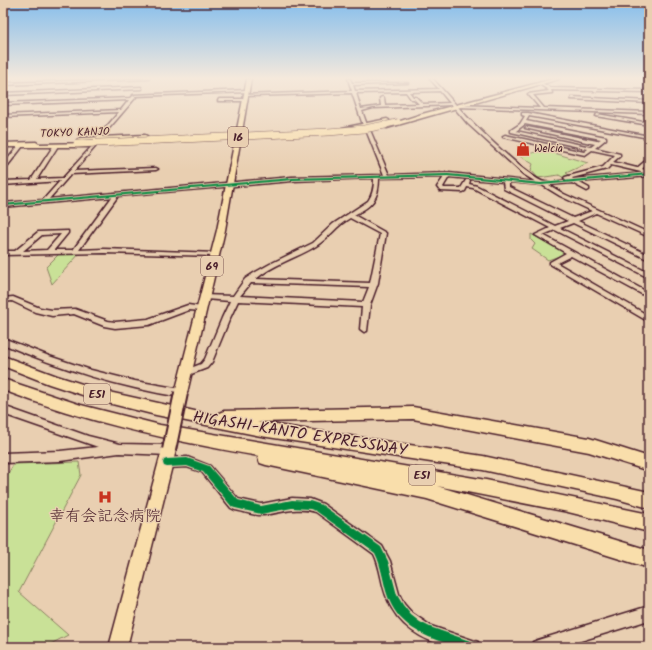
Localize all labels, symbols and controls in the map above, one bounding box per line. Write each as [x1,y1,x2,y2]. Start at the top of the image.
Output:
street label: TOKYO KANJO [40,123,110,143]
road number: 16 [228,127,248,147]
place label: Welcia [534,140,563,158]
shop icon: Welcia [515,141,531,157]
road number: 69 [201,256,223,276]
road number: E51 [84,384,110,404]
street label: HIGASHI-KANTO EXPRESSWAY [191,405,410,463]
road number: E51 [409,465,435,485]
hospital icon: 幸有会記念病院 [97,489,113,505]
place label: 幸有会記念病院 [49,504,161,529]

